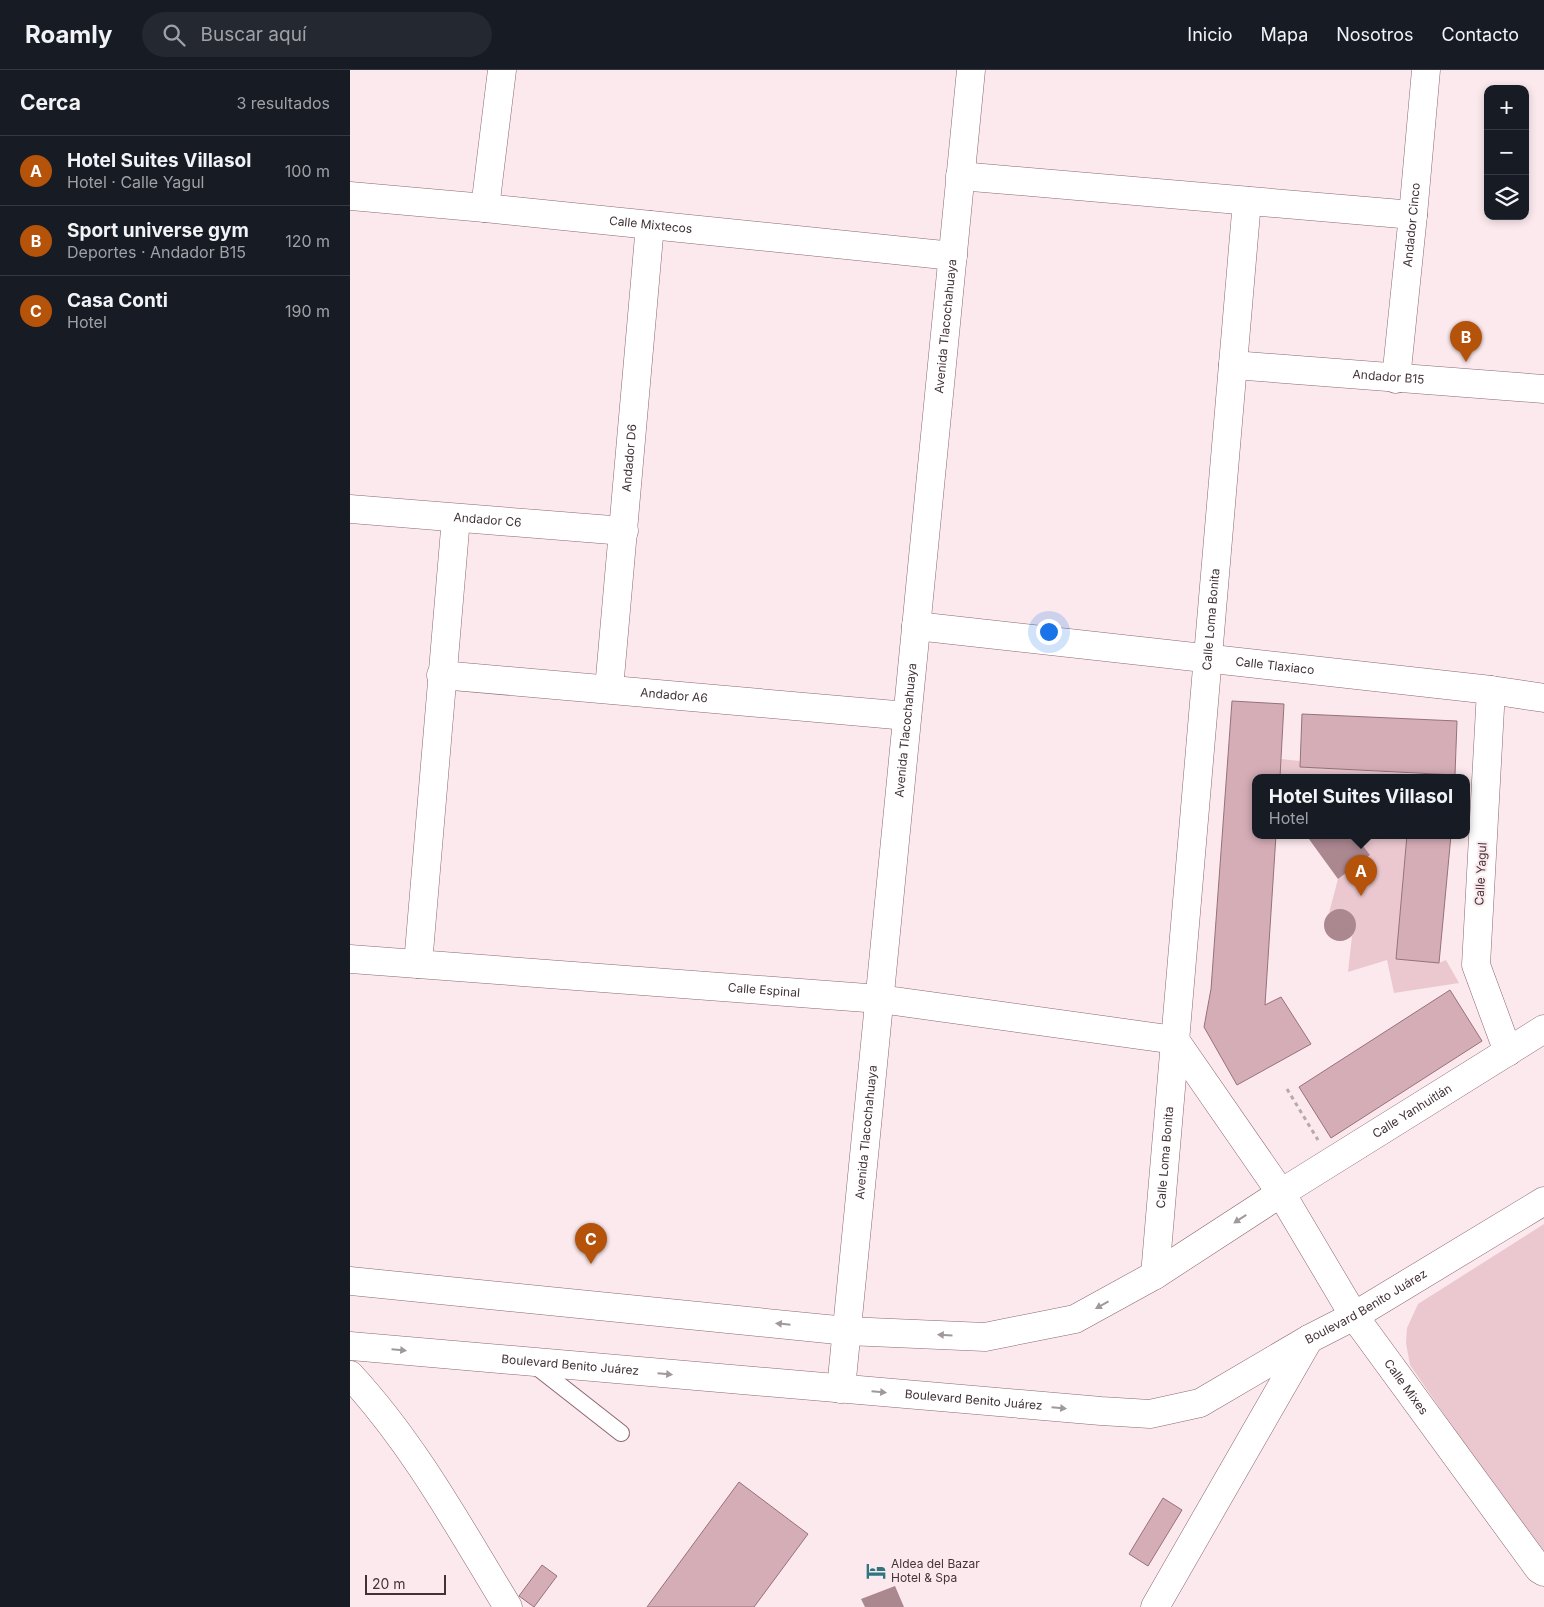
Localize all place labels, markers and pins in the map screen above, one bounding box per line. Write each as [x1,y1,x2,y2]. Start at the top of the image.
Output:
pin: B [1450,321,1482,362]
pin: A [1345,855,1377,896]
pin: C [575,1223,607,1264]
place label: Aldea del Bazar Hotel & Spa [891,1556,980,1585]
hotel icon: Aldea del Bazar Hotel & Spa [865,1560,887,1582]

